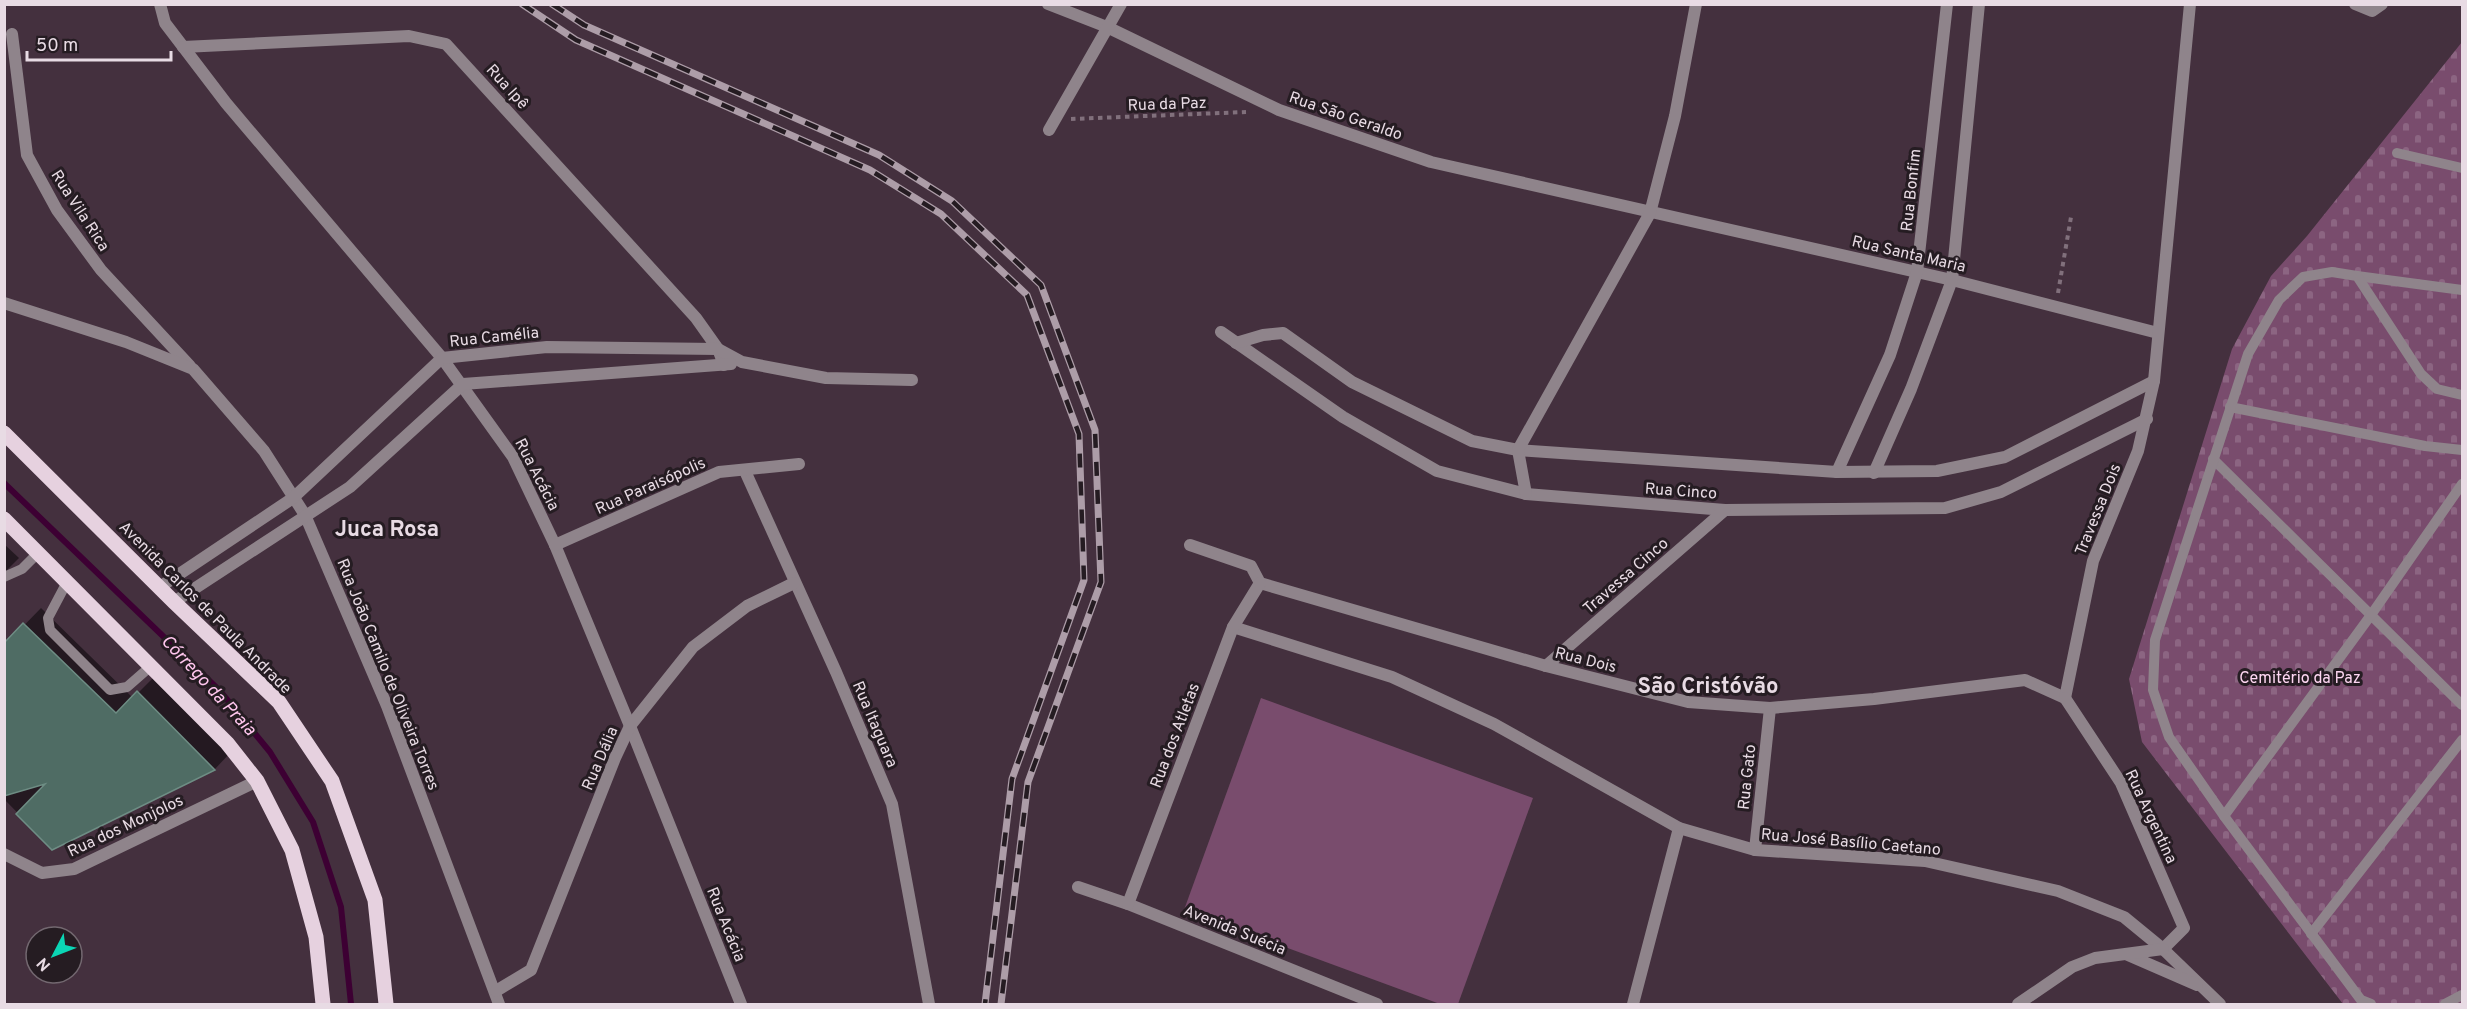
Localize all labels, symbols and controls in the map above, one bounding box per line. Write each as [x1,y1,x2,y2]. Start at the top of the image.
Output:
scale bar [27,24,171,62]
text: 50 m [36,35,78,58]
street label: Rua Ipê [481,61,532,114]
street label: Rua São Geraldo [1286,88,1405,146]
street label: Rua da Paz [1127,94,1207,116]
street label: Rua Bonfim [1898,148,1926,233]
street label: Rua Vila Rica [46,167,113,255]
street label: Rua Santa Maria [1850,232,1967,278]
street label: Rua Camélia [449,323,540,353]
street label: Rua Acácia [509,435,563,514]
street label: Rua Paraisópolis [593,454,709,520]
street label: Travessa Dois [2071,461,2126,558]
street label: Rua Cinco [1644,479,1718,505]
district label: Juca Rosa [335,517,439,544]
street label: Avenida Carlos de Paula Andrade [114,518,295,699]
street label: Travessa Cinco [1580,534,1673,619]
street label: Rua João Camilo de Oliveira Torres [331,556,443,794]
water label: Córrego da Praia [155,631,261,742]
street label: Rua Dois [1553,644,1618,678]
park label: Cemitério da Paz [2239,669,2361,689]
district label: São Cristóvão [1637,674,1779,701]
street label: Rua Itaguara [847,679,901,771]
street label: Rua dos Atletas [1147,680,1205,791]
street label: Rua Dália [578,724,623,794]
street label: Rua Gato [1735,743,1761,811]
street label: Rua Argentina [2120,767,2181,867]
street label: Rua dos Monjolos [65,791,187,862]
street label: Rua José Basílio Caetano [1760,825,1942,861]
street label: Rua Acácia [701,885,749,965]
street label: Avenida Suécia [1180,901,1288,961]
north arrow [24,925,84,985]
text: N [33,953,56,975]

